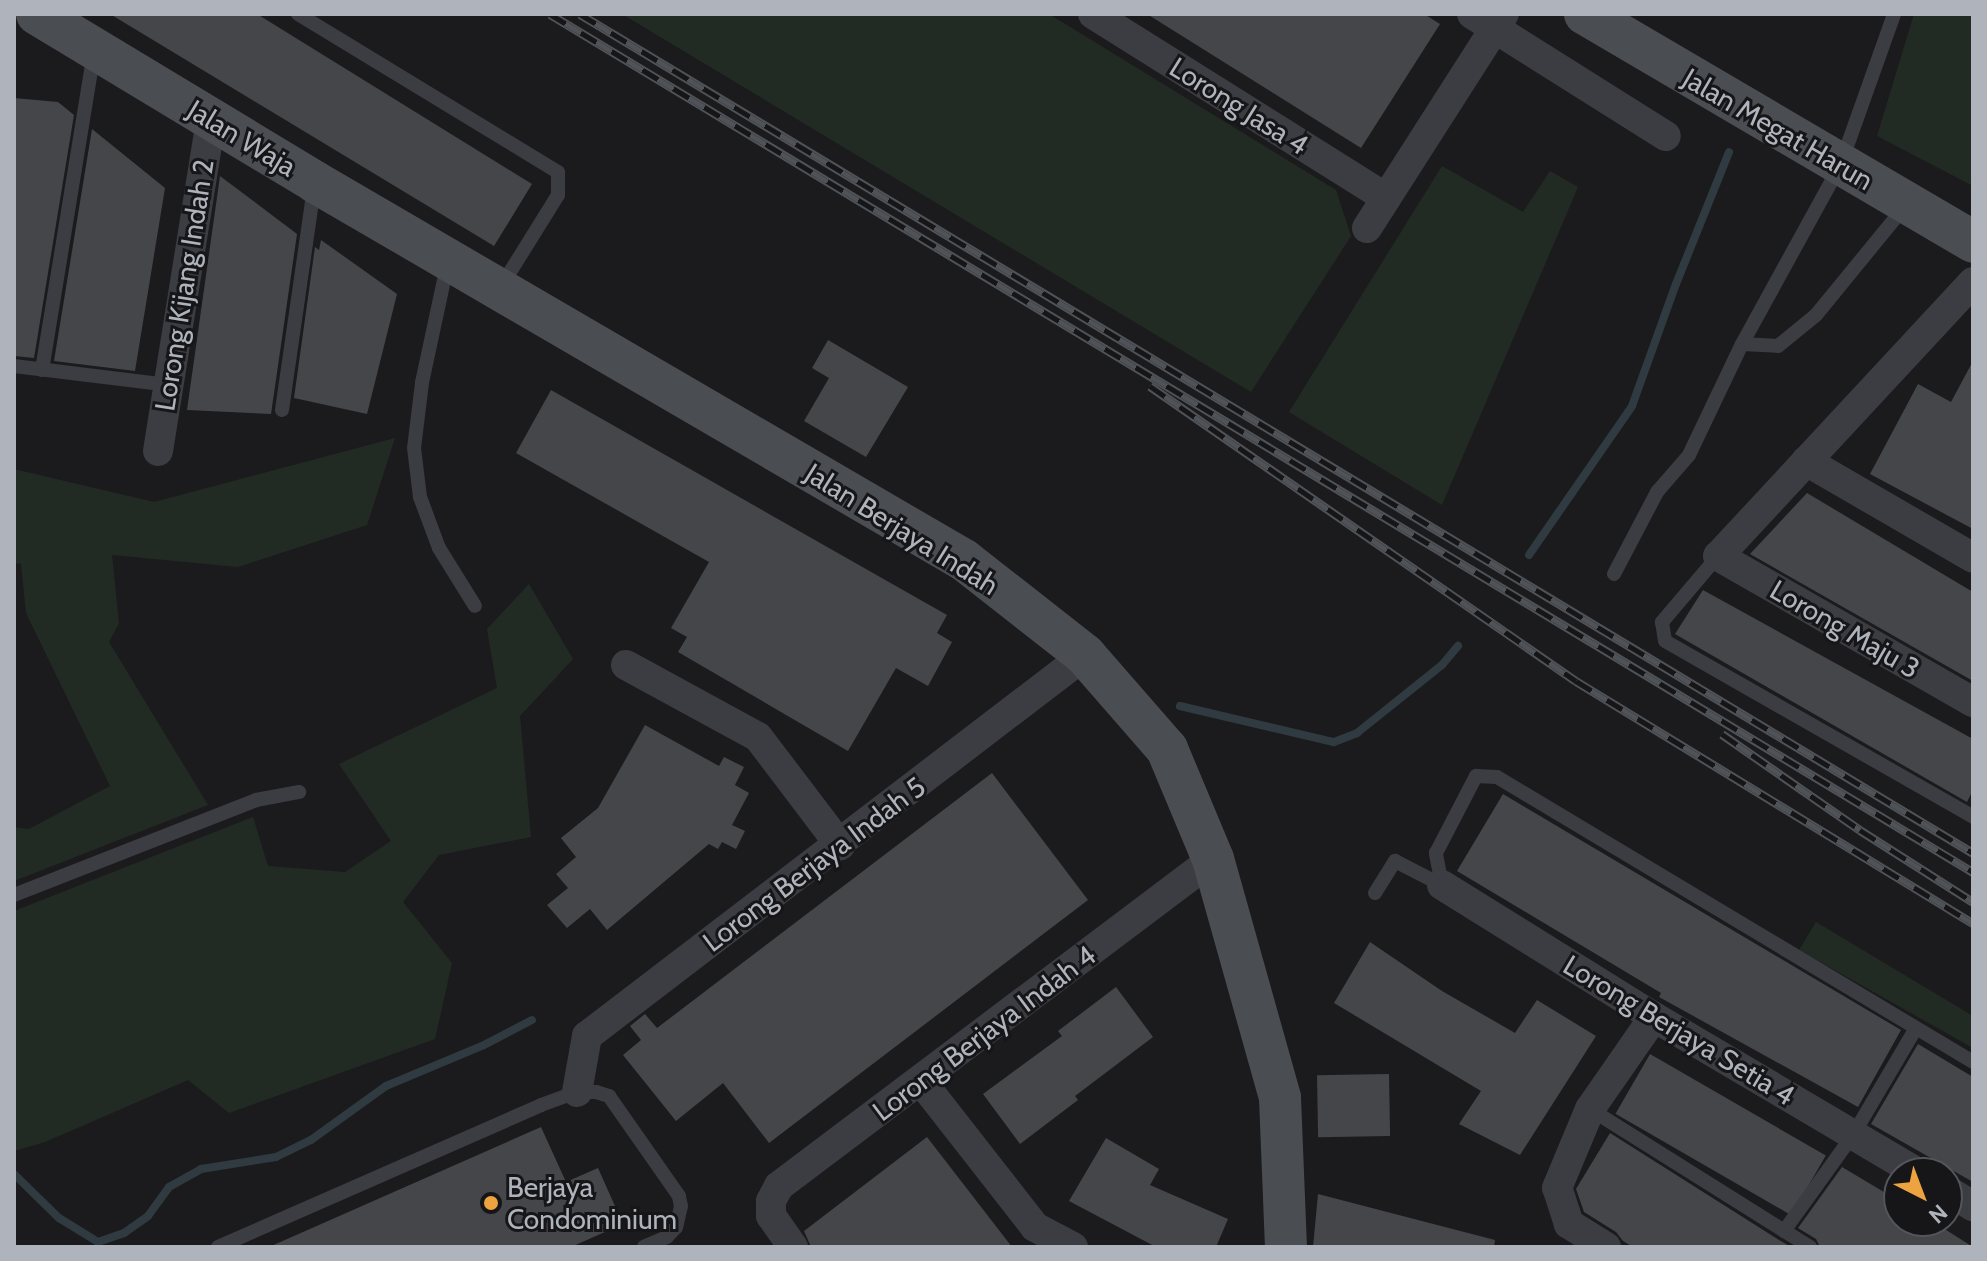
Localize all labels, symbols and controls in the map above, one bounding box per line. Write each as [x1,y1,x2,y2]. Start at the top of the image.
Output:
street label: Lorong Jasa 4 [1164,50,1314,162]
street label: Jalan Megat Harun [1677,61,1879,197]
street label: Jalan Waja [182,93,302,183]
street label: Lorong Kijang Indah 2 [148,157,220,413]
street label: Jalan Berjaya Indah [799,456,1005,602]
street label: Lorong Maju 3 [1764,573,1926,685]
street label: Lorong Berjaya Indah 5 [696,769,932,959]
street label: Lorong Berjaya Indah 4 [866,938,1102,1128]
street label: Lorong Berjaya Setia 4 [1557,948,1801,1112]
north arrow [1883,1157,1963,1237]
place label: Berjaya Condominium [507,1170,677,1236]
marker: Berjaya Condominium [482,1194,500,1212]
text: N [1923,1198,1953,1229]

